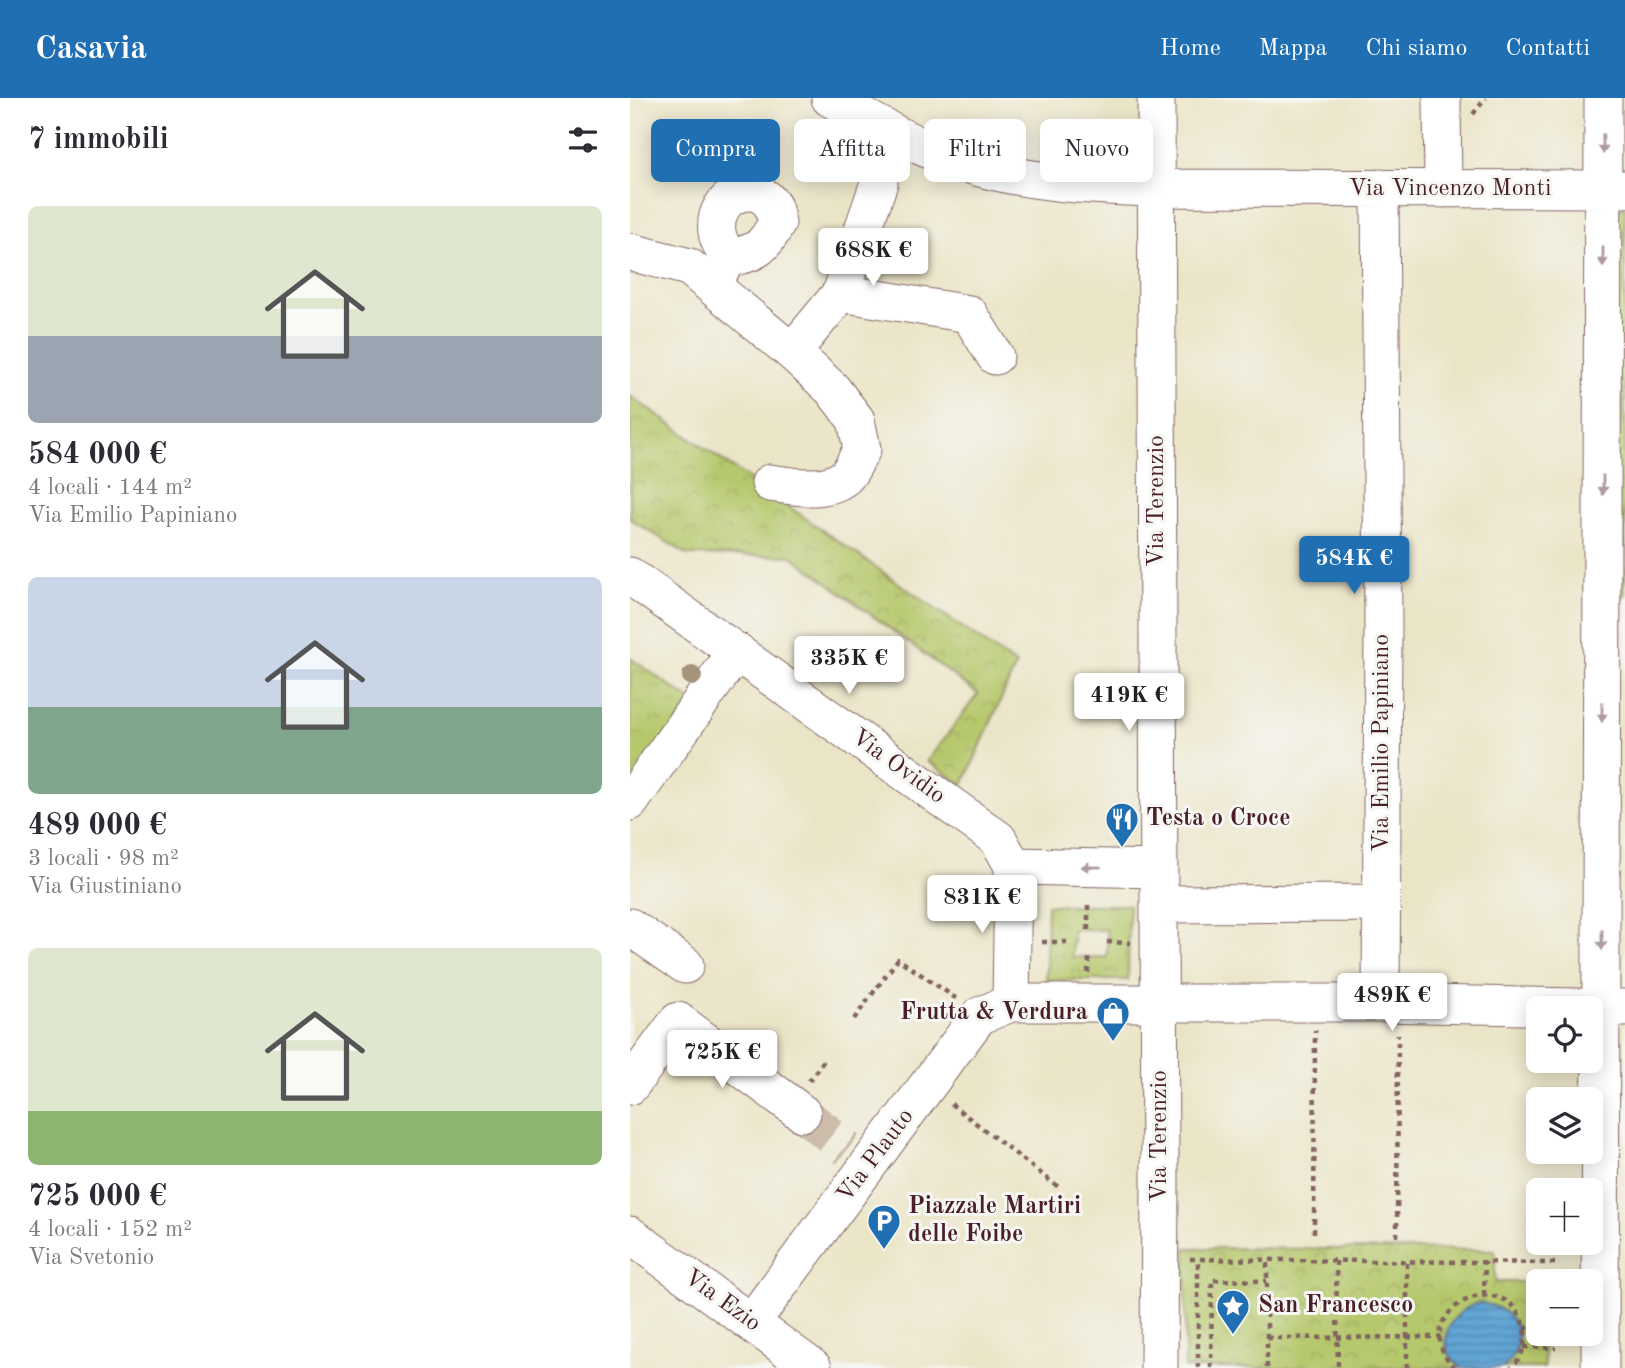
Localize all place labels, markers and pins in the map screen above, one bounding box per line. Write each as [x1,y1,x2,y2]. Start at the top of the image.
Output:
pin: 688K € [816,228,930,288]
pin: 584K € [1297,536,1411,596]
pin: 335K € [792,636,906,696]
pin: 419K € [1072,674,1186,733]
restaurant icon: Testa o Croce [1103,800,1141,849]
place label: Testa o Croce [1146,807,1291,831]
pin: 831K € [925,876,1039,935]
pin: 489K € [1335,974,1449,1033]
shop icon: Frutta & Verdura [1094,994,1132,1043]
place label: Frutta & Verdura [900,1001,1088,1025]
pin: 725K € [665,1030,779,1090]
place label: Piazzale Martiri delle Foibe [908,1195,1081,1247]
parking icon: Piazzale Martiri delle Foibe [865,1202,903,1251]
place icon: San Francesco [1214,1287,1252,1336]
place label: San Francesco [1258,1294,1413,1318]

